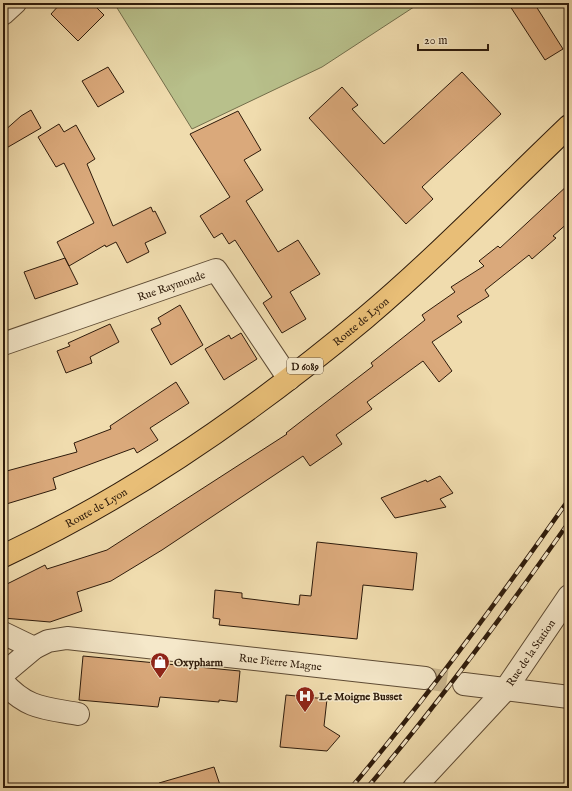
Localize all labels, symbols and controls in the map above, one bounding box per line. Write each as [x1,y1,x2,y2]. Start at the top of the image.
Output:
scale bar [418,26,488,52]
text: 20 m [424,33,447,48]
street label: Rue Raymonde [136,268,207,305]
street label: Route de Lyon [330,294,392,350]
road number: D 6089 [287,358,323,374]
street label: Route de Lyon [63,485,130,532]
street label: Rue de la Station [504,617,559,689]
shop icon: Oxypharm [149,651,171,679]
street label: Rue Pierre Magne [238,651,322,674]
place label: Oxypharm [174,656,223,670]
hospital icon: Le Moigne Busset [294,685,316,713]
place label: Le Moigne Busset [318,690,402,704]

